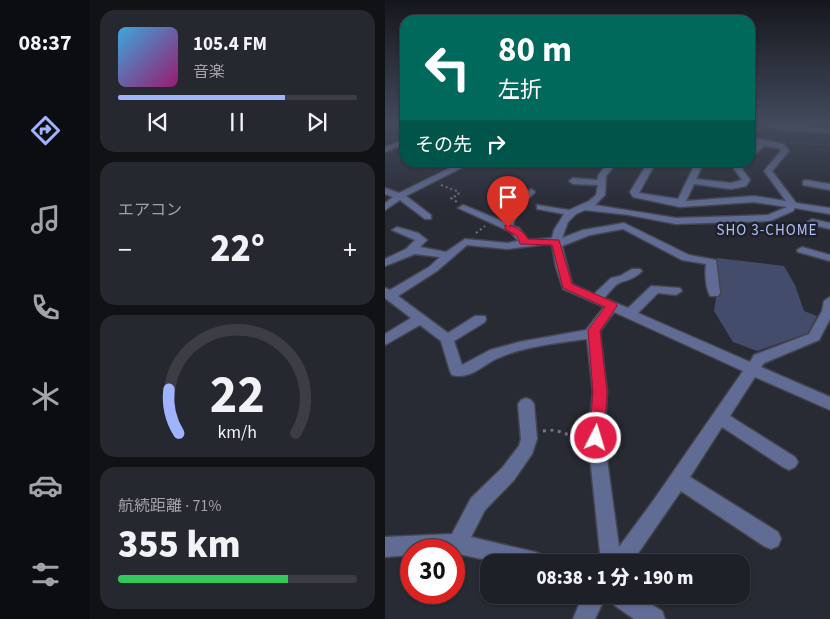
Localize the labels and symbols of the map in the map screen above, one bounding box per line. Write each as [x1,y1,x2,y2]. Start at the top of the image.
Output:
pin [487,176,529,227]
district label: SHO 3-CHOME [717,220,818,241]
position arrow [569,411,621,463]
speed limit sign: 30 [400,539,465,604]

